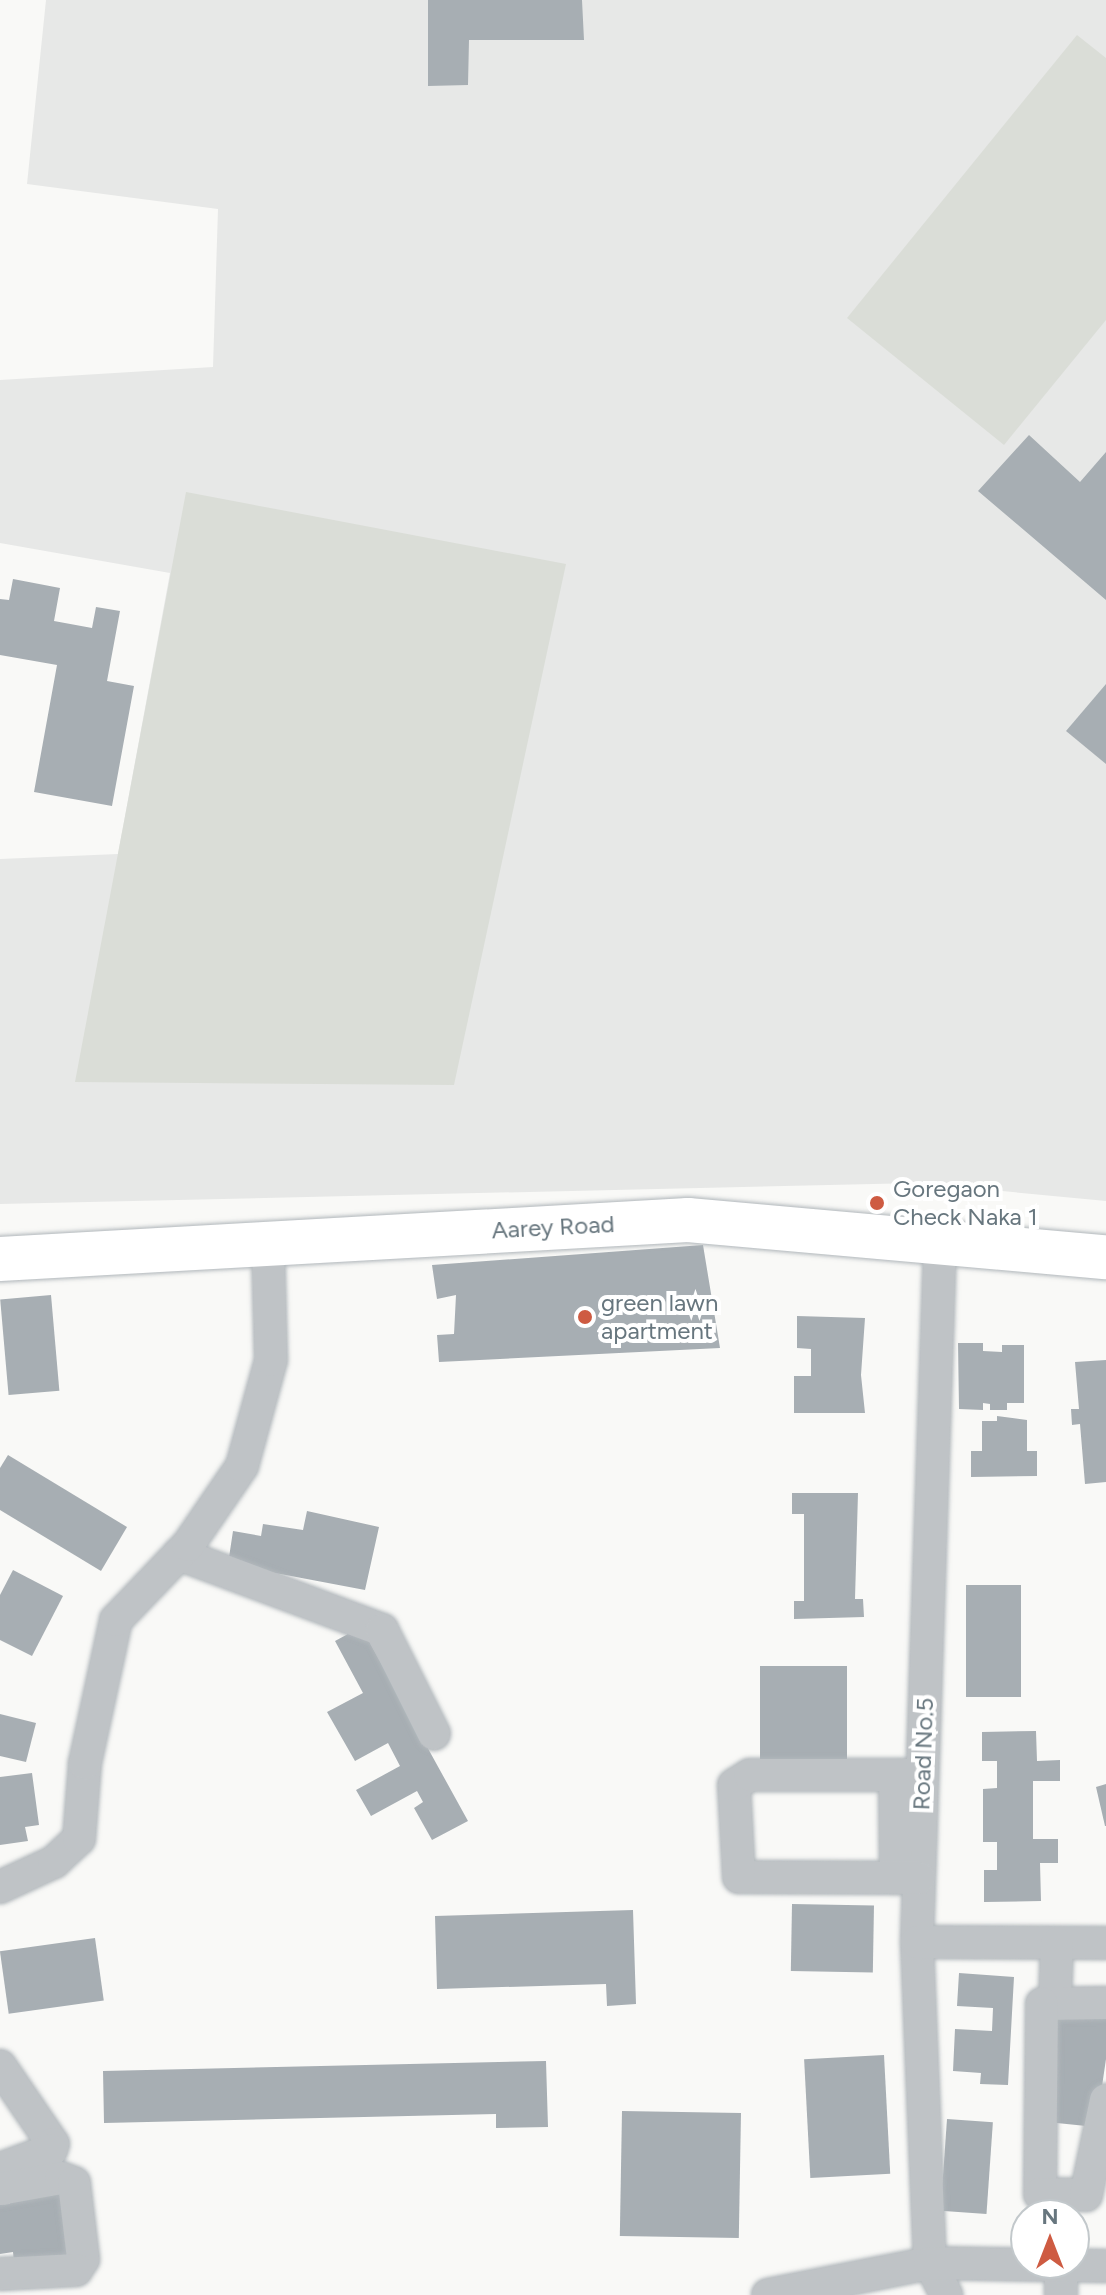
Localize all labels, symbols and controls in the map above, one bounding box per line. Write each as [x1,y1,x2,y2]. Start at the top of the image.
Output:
place label: Goregaon Check Naka 1 [893,1175,1038,1231]
marker: Goregaon Check Naka 1 [868,1194,886,1212]
street label: Aarey Road [491,1209,615,1245]
place label: green lawn apartment [601,1289,718,1345]
marker: green lawn apartment [576,1308,594,1326]
street label: Road No.5 [907,1697,939,1811]
north arrow [1010,2199,1090,2279]
text: N [1041,2203,1059,2230]

